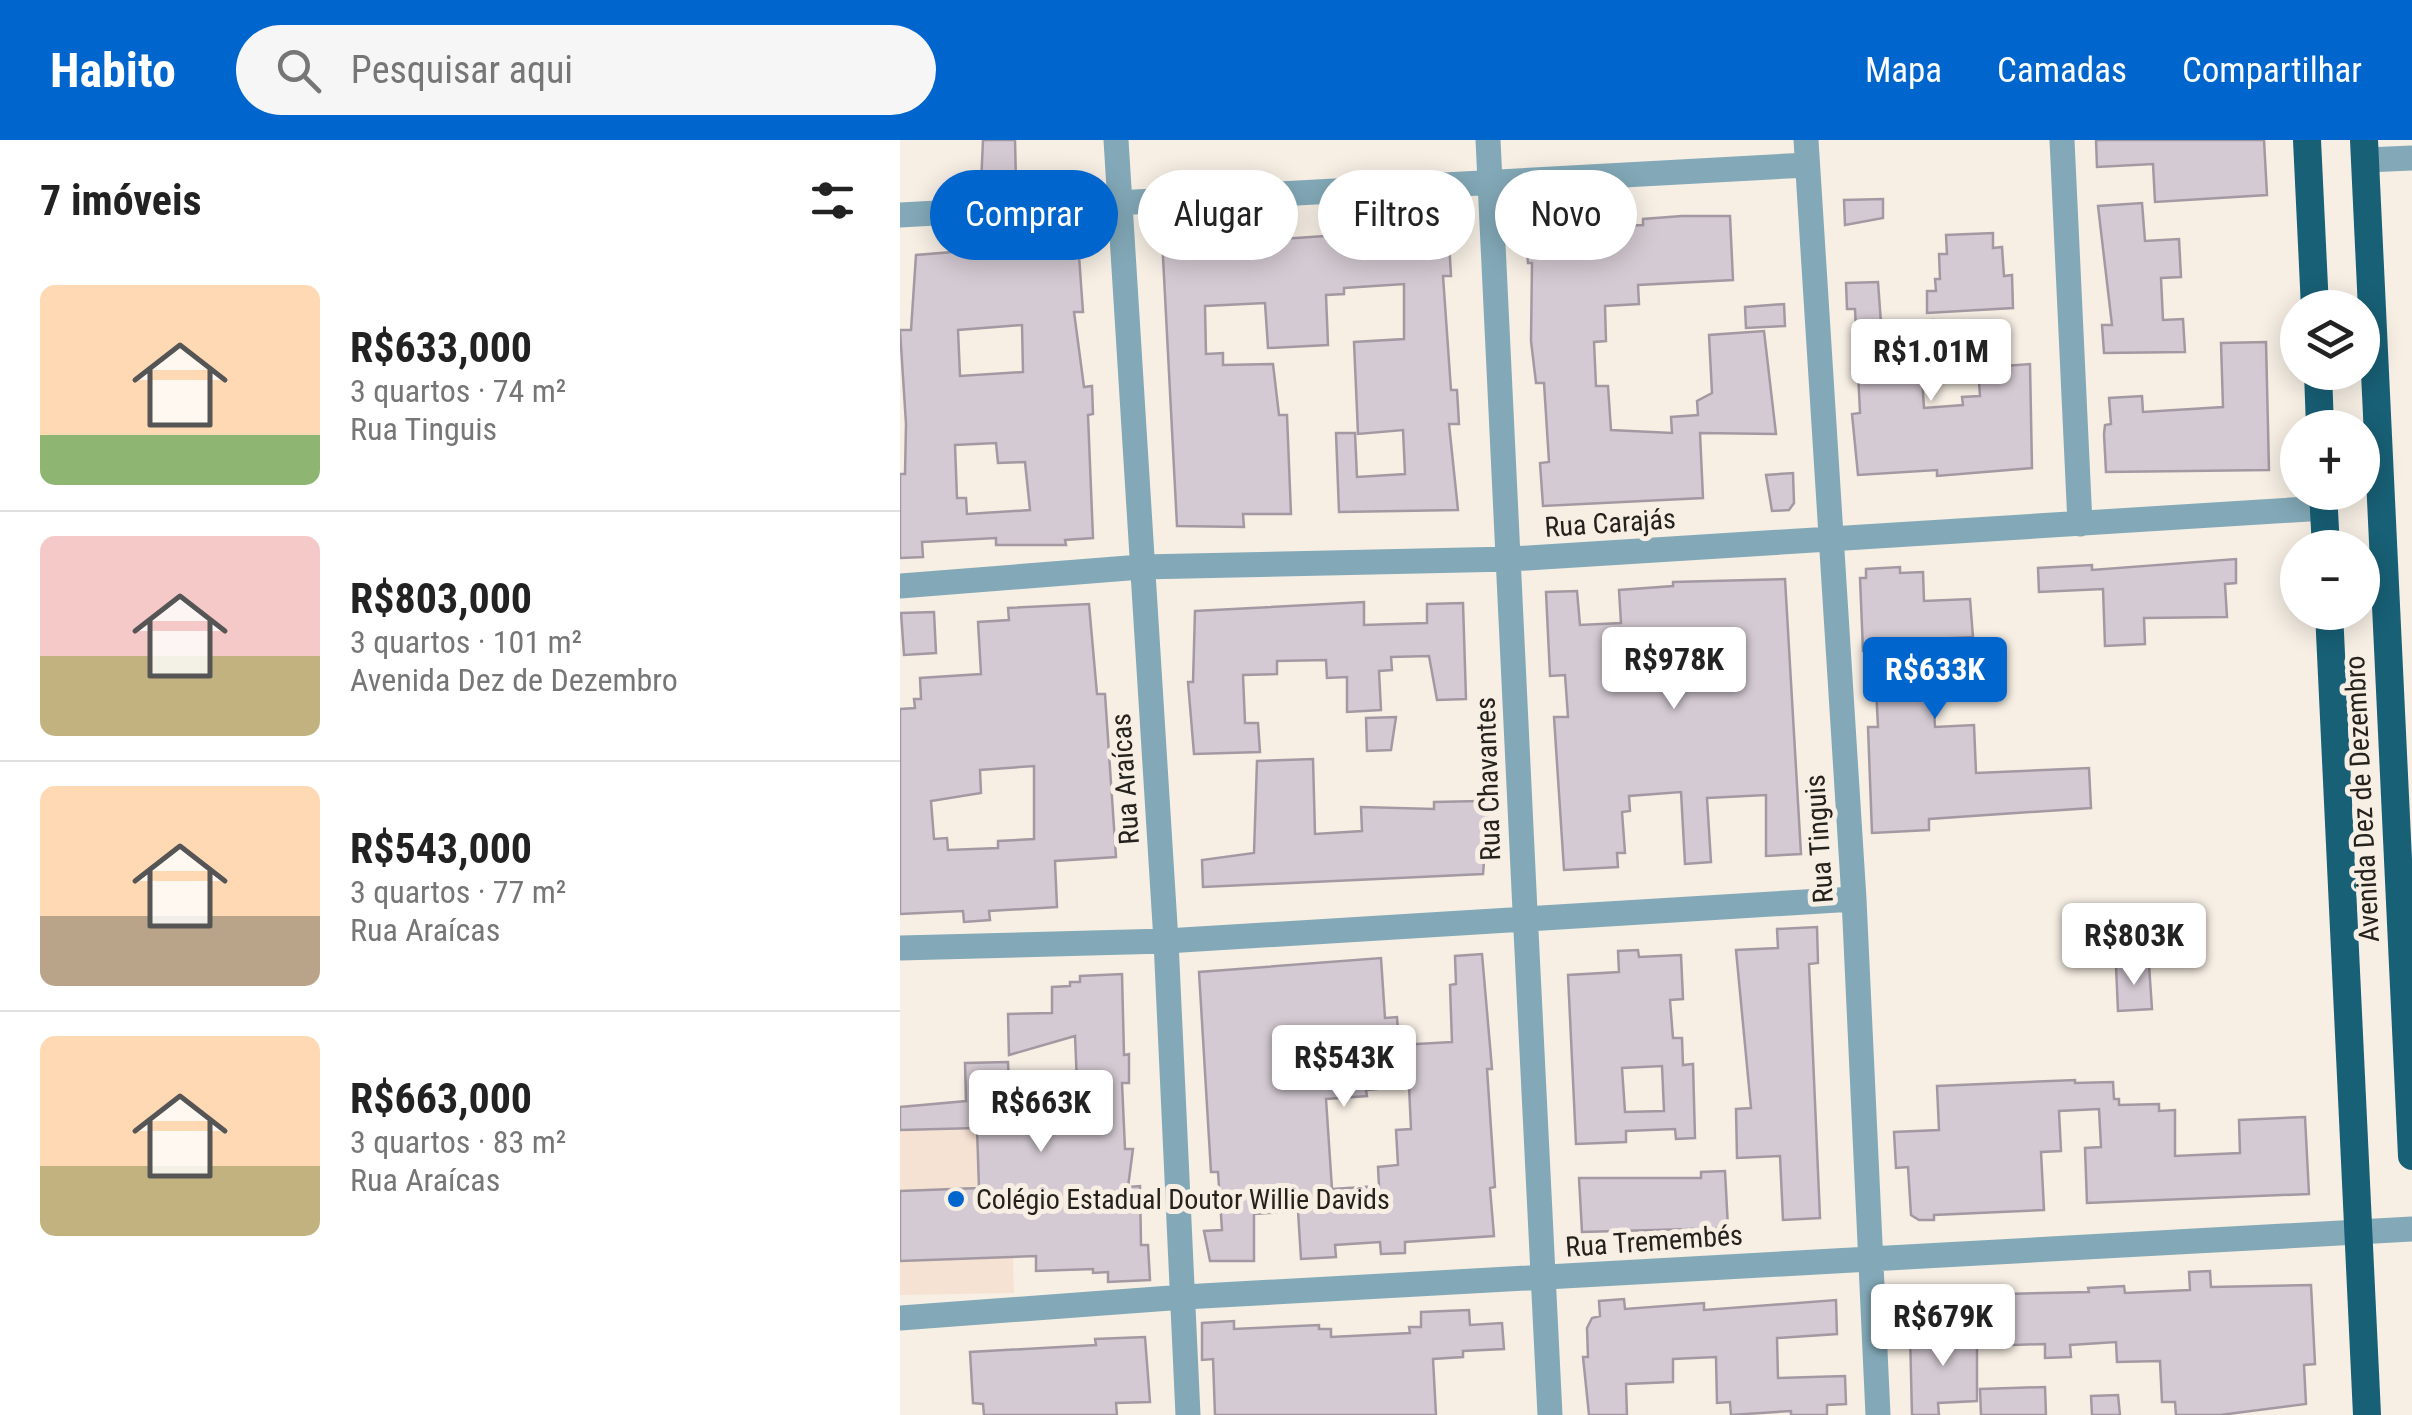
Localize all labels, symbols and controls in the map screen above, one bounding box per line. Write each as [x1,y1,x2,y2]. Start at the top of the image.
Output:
search box [236,25,936,115]
text: Habito [50,42,176,99]
icon: search [271,43,326,98]
text: Pesquisar aqui [351,48,573,92]
text: Mapa [1865,50,1942,91]
text: Camadas [1997,50,2127,91]
text: Compartilhar [2182,50,2362,91]
chip: Comprar [930,170,1118,260]
chip: Alugar [1138,170,1298,260]
chip: Filtros [1318,170,1475,260]
chip: Novo [1495,170,1637,260]
icon: filters [805,173,860,228]
text: 7 imóveis [40,176,202,225]
map controls [2280,290,2380,630]
button: layers [2280,290,2380,390]
pin: R$1.01M [1839,319,2023,404]
text: R$633,000 [350,323,532,372]
icon: home [120,325,240,445]
text: R$1.01M [1873,332,1989,370]
text: 3 quartos · 74 m² [350,372,566,410]
text: Rua Tinguis [350,410,497,448]
button: + [2280,410,2380,510]
street label: Rua Carajás [1543,502,1677,544]
button: − [2280,530,2380,630]
text: R$803,000 [350,574,532,623]
icon: home [120,576,240,696]
text: 3 quartos · 101 m² [350,623,582,661]
pin: R$978K [1593,627,1755,712]
pin: R$633K [1854,637,2016,722]
text: R$978K [1624,640,1724,678]
text: R$633K [1885,650,1985,688]
street label: Avenida Dez de Dezembro [2338,655,2386,943]
text: Avenida Dez de Dezembro [350,661,678,699]
street label: Rua Chavantes [1469,697,1507,861]
street label: Rua Araícas [1104,712,1146,846]
street label: Rua Tinguis [1798,774,1840,904]
text: R$543,000 [350,824,532,873]
icon: home [120,826,240,946]
text: 3 quartos · 77 m² [350,873,566,911]
pin: R$803K [2053,903,2215,988]
text: Rua Araícas [350,911,500,949]
text: R$803K [2084,916,2184,954]
pin: R$543K [1263,1025,1425,1110]
text: R$543K [1294,1038,1394,1076]
pin: R$663K [960,1070,1122,1155]
text: R$663,000 [350,1074,532,1123]
icon: home [120,1076,240,1196]
text: R$663K [991,1083,1091,1121]
text: 3 quartos · 83 m² [350,1123,566,1161]
text: Rua Araícas [350,1161,500,1199]
place label: Colégio Estadual Doutor Willie Davids [976,1183,1390,1216]
marker: Colégio Estadual Doutor Willie Davids [945,1188,967,1210]
street label: Rua Tremembés [1564,1218,1744,1264]
pin: R$679K [1862,1284,2024,1369]
text: R$679K [1893,1297,1993,1335]

